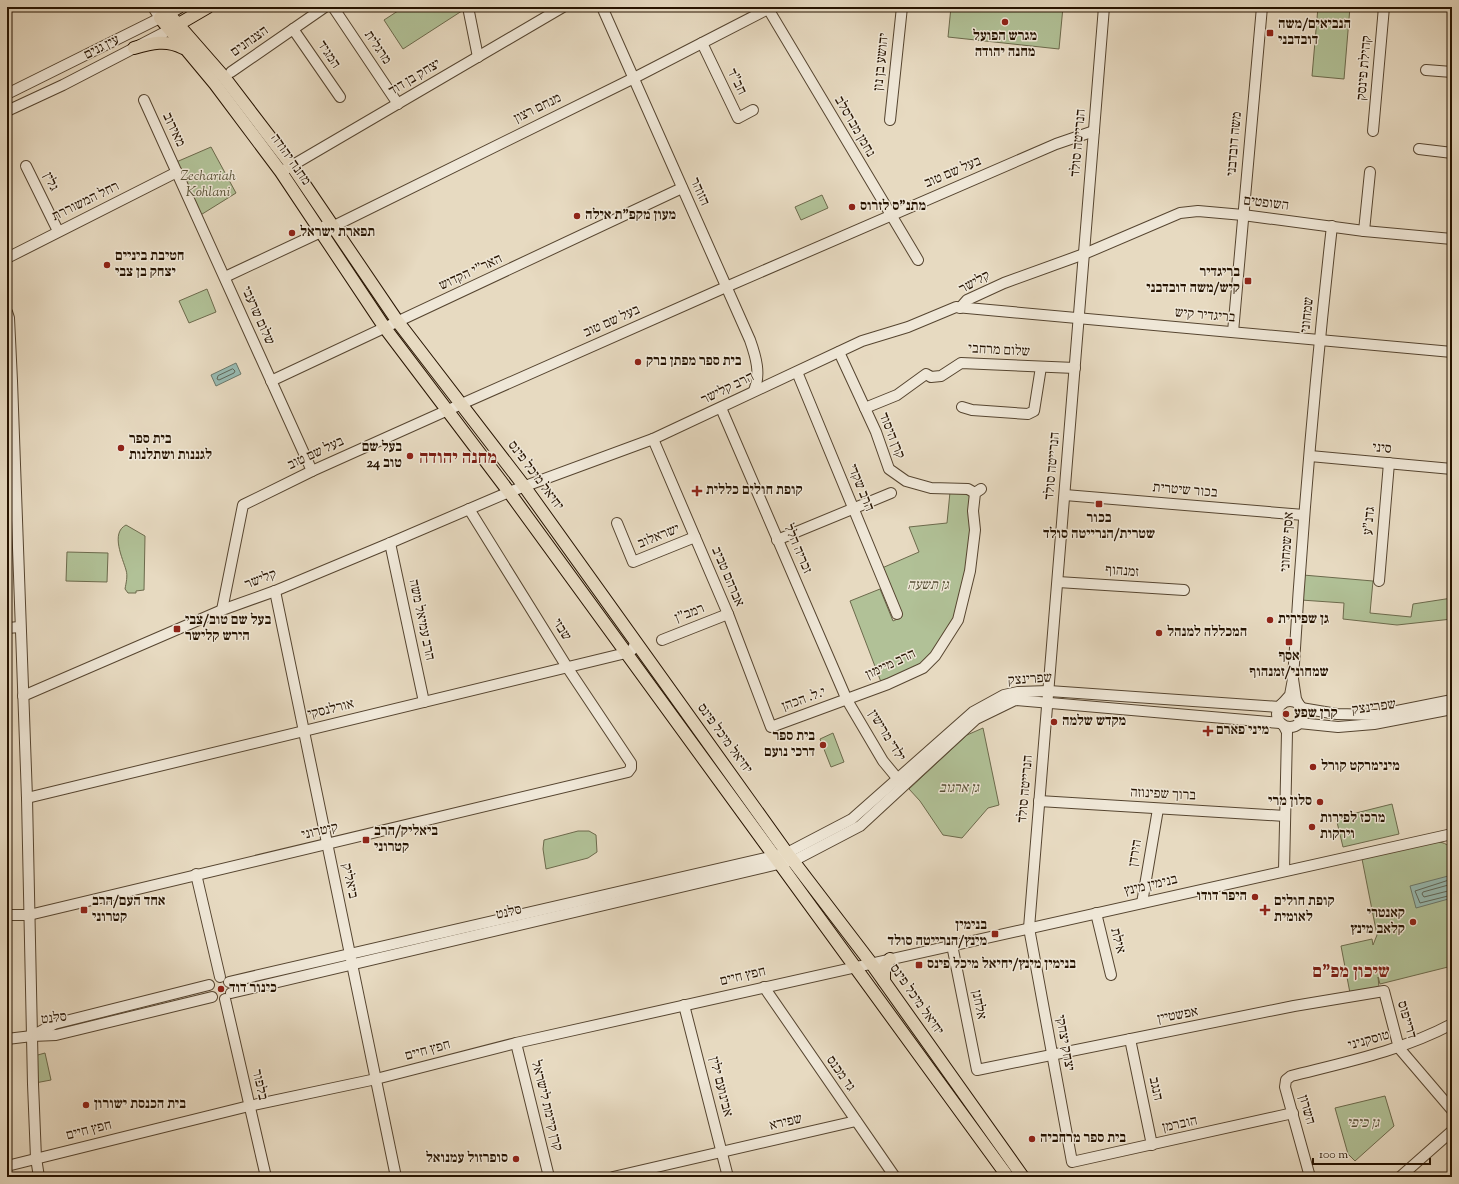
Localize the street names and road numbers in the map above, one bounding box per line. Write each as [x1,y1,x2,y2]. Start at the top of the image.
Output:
street label: הצנחנים [227,22,273,62]
street label: מרגלית [358,27,396,69]
street label: עין גנים [81,30,124,65]
street label: יהושע בן נון [869,32,895,92]
street label: קהילת פינסק [1352,35,1378,101]
street label: המגיד [311,37,345,73]
street label: יצחק בן דוד [385,55,445,101]
street label: חב"ד [721,65,751,99]
street label: מנחם רצון [511,89,565,129]
street label: נחמן מברסלב [828,93,880,161]
street label: הנרייטה סולד [1066,108,1092,178]
street label: מאירוב [156,110,190,150]
street label: משה דובדבני [1222,111,1248,177]
street label: מחנה יהודה [265,130,315,190]
street label: בעל שם טוב [921,152,985,194]
street label: גלין [37,169,63,195]
street label: הזוהר [684,175,714,209]
street label: רחל המשוררת [49,177,123,227]
street label: השופטים [1242,191,1290,217]
street label: האר"י הקדוש [436,250,506,296]
street label: קלישר [956,266,994,300]
street label: שלום שרעבי [235,284,279,349]
street label: שמחוני [1296,296,1320,334]
street label: בעל שם טוב [580,300,644,343]
street label: בריגדיר קיש [1174,303,1236,329]
street label: שלום מרחבי [967,339,1031,363]
street label: הרב קלישר [698,368,758,410]
street label: קרן היסוד [873,410,909,462]
street label: הנרייטה סולד [1040,431,1066,501]
street label: בעל שם טוב [284,432,348,476]
street label: יחיאל מיכל פינס [502,437,568,515]
street label: סיני [1371,438,1393,460]
street label: הרב שקדי [841,461,879,515]
street label: בכור שיטרית [1152,478,1219,504]
street label: גדנ"ע [1359,506,1381,536]
street label: אסף שמחוני [1276,511,1300,573]
street label: ישראלוב [635,519,683,554]
street label: זכריה הלל [778,521,816,577]
street label: אברהם טביב [705,544,749,610]
street label: זמנהוף [1104,561,1140,583]
street label: קלישר [242,565,280,595]
street label: הרב עמיאל משה [403,578,439,662]
street label: רמב"ן [672,599,708,629]
street label: שבזי [546,615,576,645]
street label: הרב מיימון [862,645,920,685]
street label: שפרינצק [1007,668,1053,692]
street label: י.ל. הכהן [779,683,829,717]
street label: אורלנסקי [306,695,356,725]
street label: שפרינצק [1351,695,1398,721]
street label: יחיאל מיכל פינס [692,700,757,778]
street label: ילדי מרישין [862,706,910,766]
street label: הנרייטה סולד [1013,754,1039,824]
street label: ברוך שפינוזה [1130,783,1197,807]
street label: קיטרוני [300,818,340,846]
street label: הירדן [1124,838,1148,868]
street label: ביאליק [336,861,363,901]
street label: בנימין מינץ [1122,870,1180,902]
street label: סלנט [494,900,524,926]
street label: אילת [1104,926,1130,956]
street label: יחיאל מיכל פינס [884,960,948,1040]
street label: חפץ חיים [718,962,768,992]
street label: אלחנן [965,989,991,1021]
street label: דרייפוס [1391,999,1421,1041]
street label: אפשטיין [1156,1002,1200,1030]
street label: סלנט [40,1007,68,1031]
street label: יצחק יצחקי [1049,1013,1079,1073]
street label: טוסקניני [1346,1026,1392,1056]
street label: חפץ חיים [403,1035,453,1067]
street label: גד מכנס [820,1052,860,1096]
street label: אבינועם ילין [703,1055,737,1119]
street label: קרן קיימת לישראל [525,1058,567,1154]
street label: בלפור [246,1068,272,1103]
street label: הנגב [1143,1075,1167,1103]
street label: השרון [1292,1093,1320,1127]
street label: שפירא [768,1109,805,1136]
street label: הוברמן [1161,1112,1199,1138]
street label: חפץ חיים [64,1116,114,1146]

